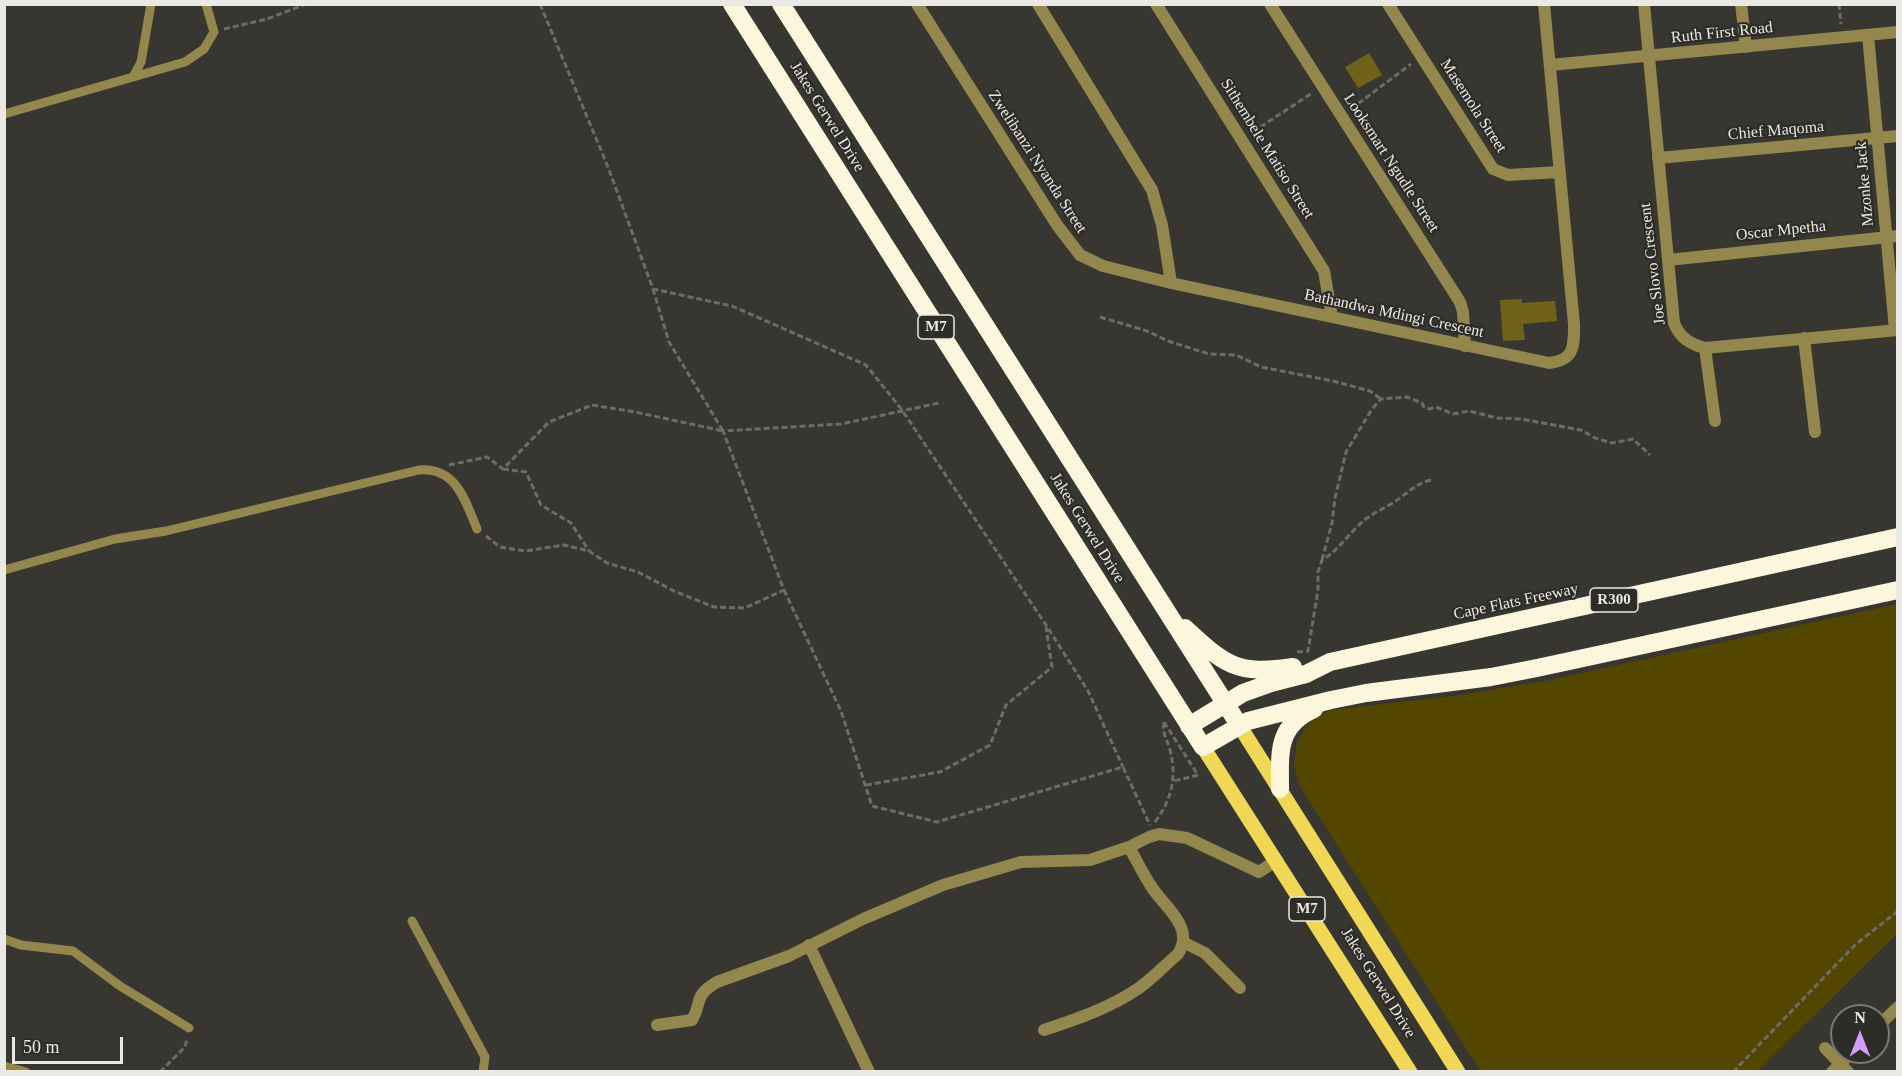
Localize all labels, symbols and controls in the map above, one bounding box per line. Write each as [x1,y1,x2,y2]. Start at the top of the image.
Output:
street label: Ruth First Road [1670,18,1774,48]
street label: Masemola Street [1436,55,1510,157]
street label: Jakes Gerwel Drive [785,58,869,176]
street label: Sithembele Matiso Street [1216,75,1318,223]
street label: Zwelibanzi Nyanda Street [983,87,1091,237]
street label: Looksmart Ngudle Street [1339,90,1443,236]
street label: Chief Maqoma [1727,117,1825,145]
street label: Mzonke Jack [1852,141,1878,227]
street label: Joe Slovo Crescent [1636,202,1670,326]
street label: Oscar Mpetha [1735,217,1827,245]
street label: Bathandwa Mdingi Crescent [1302,286,1486,342]
road number: M7 [918,315,954,339]
street label: Jakes Gerwel Drive [1045,469,1129,587]
street label: Cape Flats Freeway [1452,579,1580,625]
road number: R300 [1590,588,1638,612]
road number: M7 [1289,897,1325,921]
street label: Jakes Gerwel Drive [1336,924,1420,1042]
north arrow [1830,1004,1890,1064]
text: N [1854,1009,1866,1026]
scale bar [15,1025,126,1063]
text: 50 m [23,1037,60,1057]

